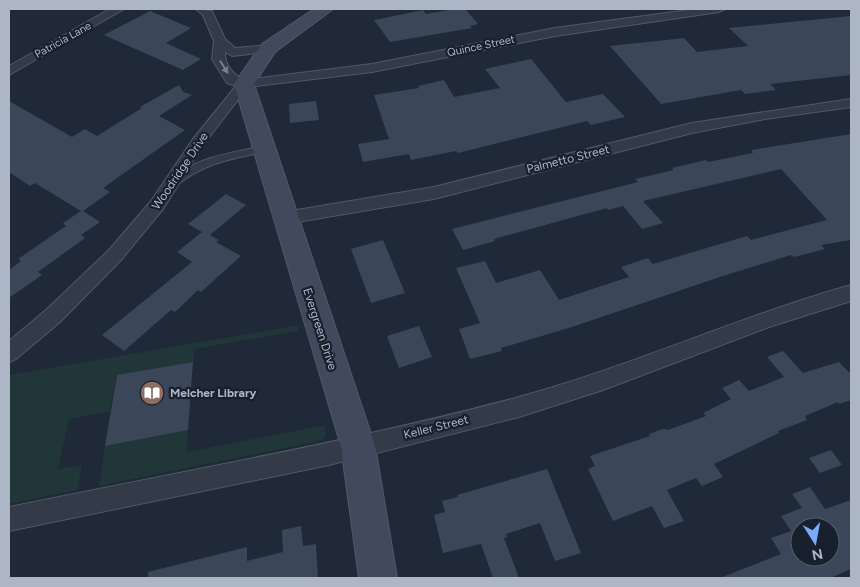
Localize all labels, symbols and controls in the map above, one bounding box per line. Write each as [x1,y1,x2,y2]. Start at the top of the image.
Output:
street label: Patricia Lane [32,19,94,61]
street label: Quince Street [446,32,516,60]
one-way arrow [219,61,228,74]
street label: Woodridge Drive [149,129,211,212]
street label: Palmetto Street [525,142,611,176]
street label: Evergreen Drive [300,286,340,372]
library icon: Melcher Library [139,380,165,406]
place label: Melcher Library [170,386,257,400]
street label: Keller Street [402,412,470,442]
north arrow [790,517,840,567]
text: N [810,545,824,564]

